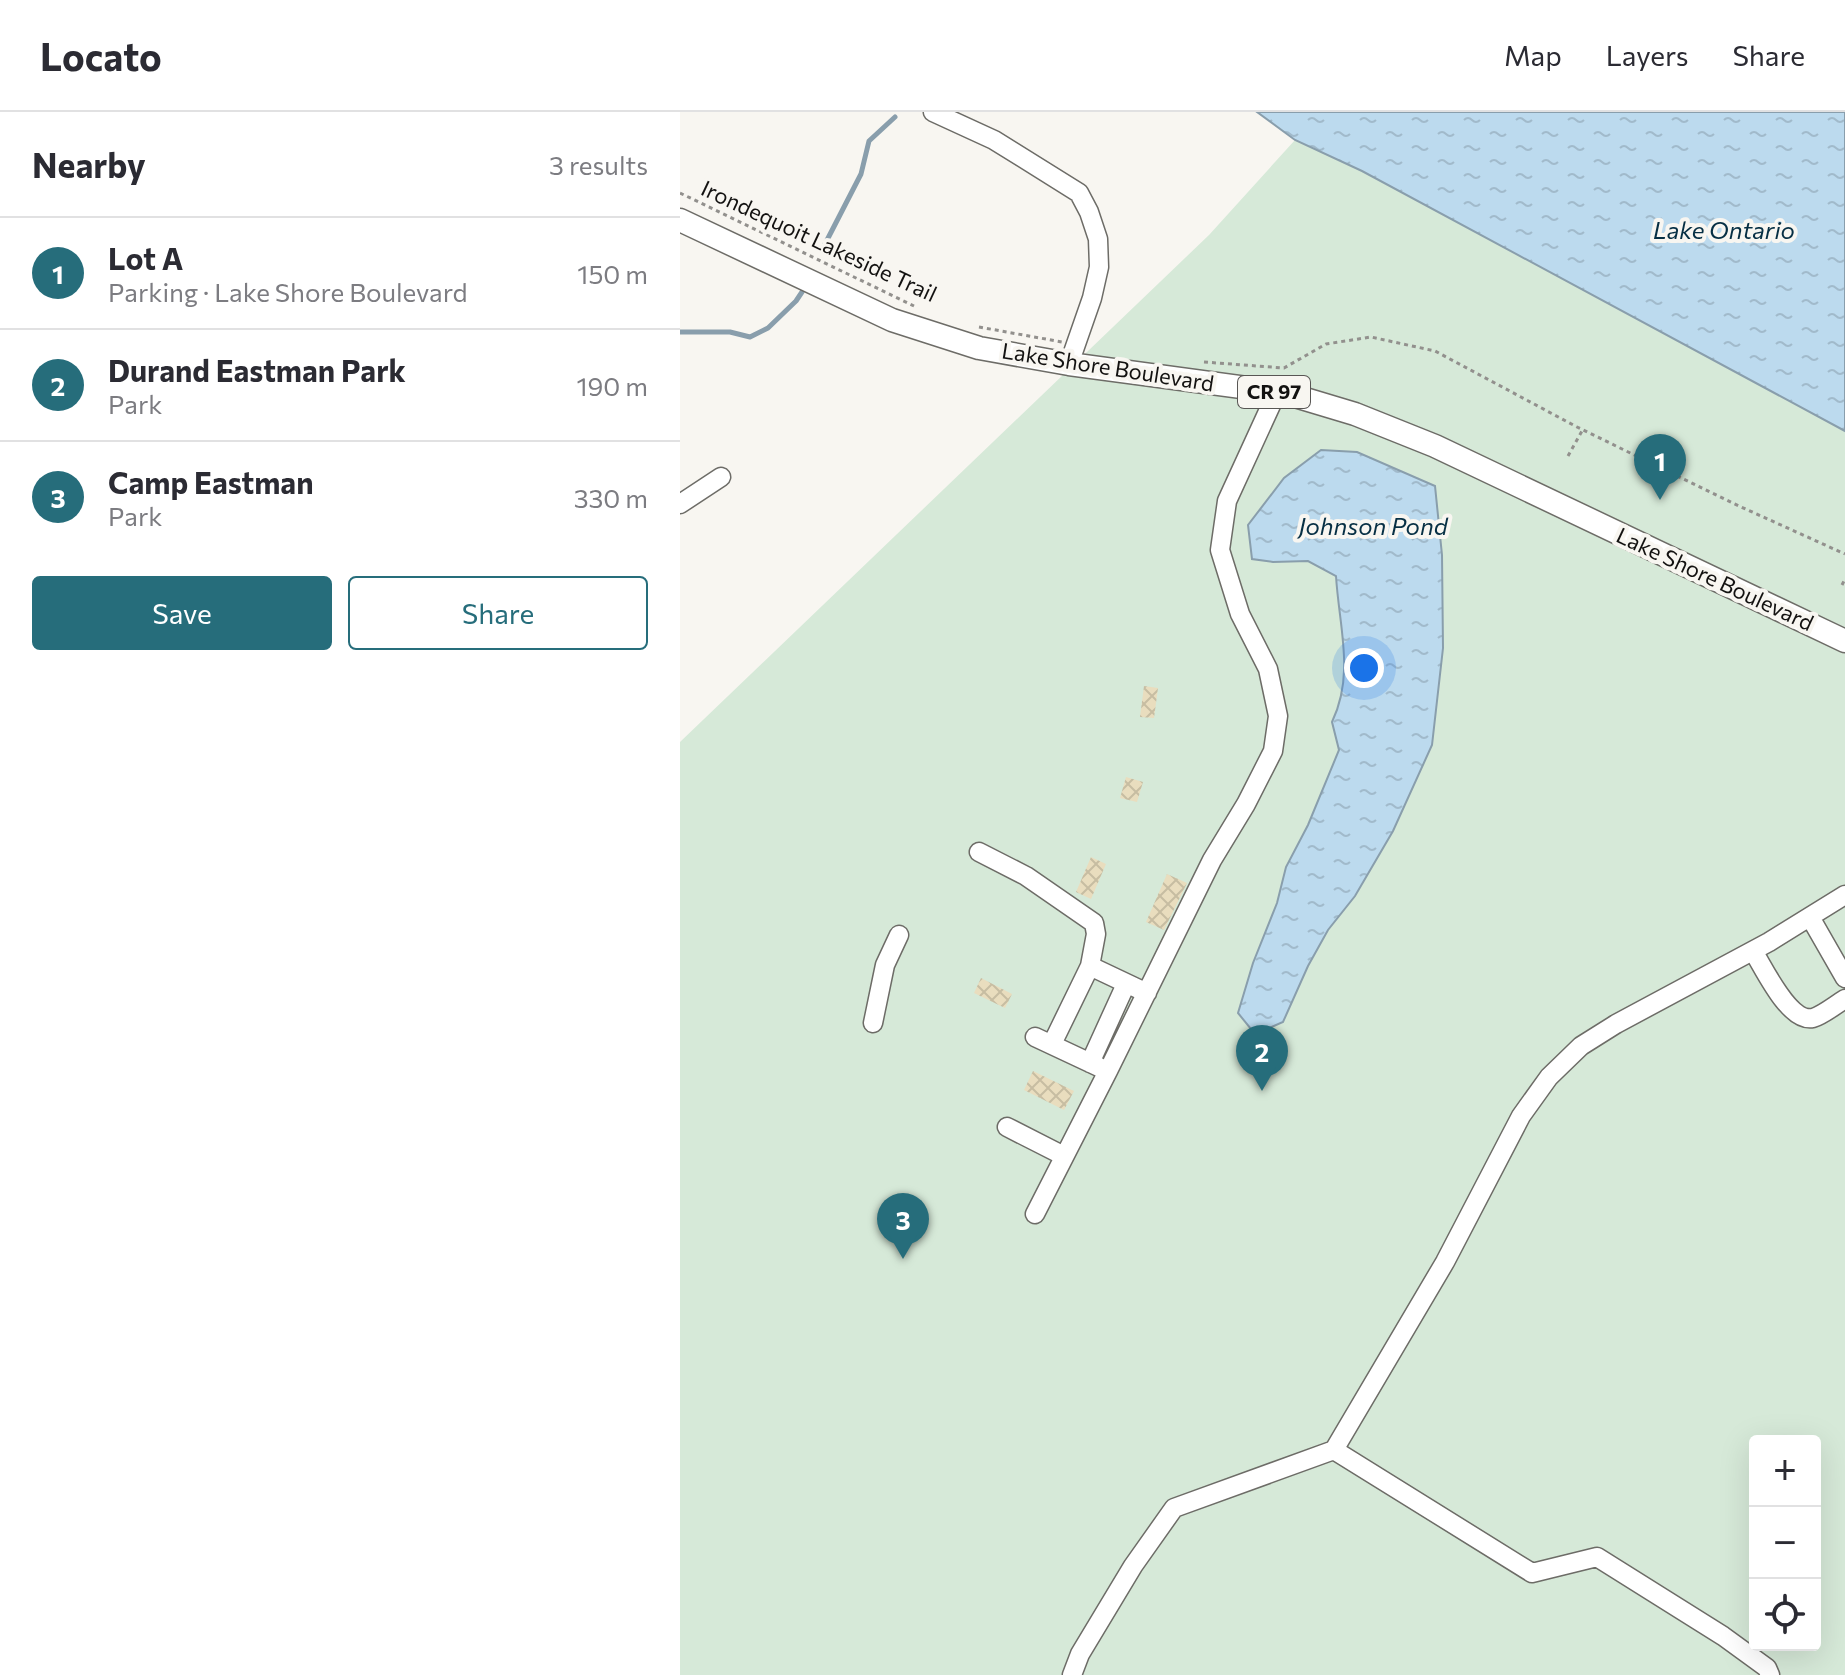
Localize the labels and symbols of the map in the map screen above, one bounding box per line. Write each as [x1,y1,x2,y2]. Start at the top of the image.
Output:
street label: Irondequoit Lakeside Trail [697,174,941,307]
water label: Lake Ontario [1653,215,1795,244]
street label: Lake Shore Boulevard [1000,336,1216,397]
road number: CR 97 [1238,376,1310,408]
pin: 1 [1634,434,1686,500]
water label: Johnson Pond [1296,511,1449,540]
street label: Lake Shore Boulevard [1612,521,1818,636]
your location [1344,648,1384,688]
pin: 2 [1236,1025,1288,1091]
pin: 3 [877,1193,929,1259]

